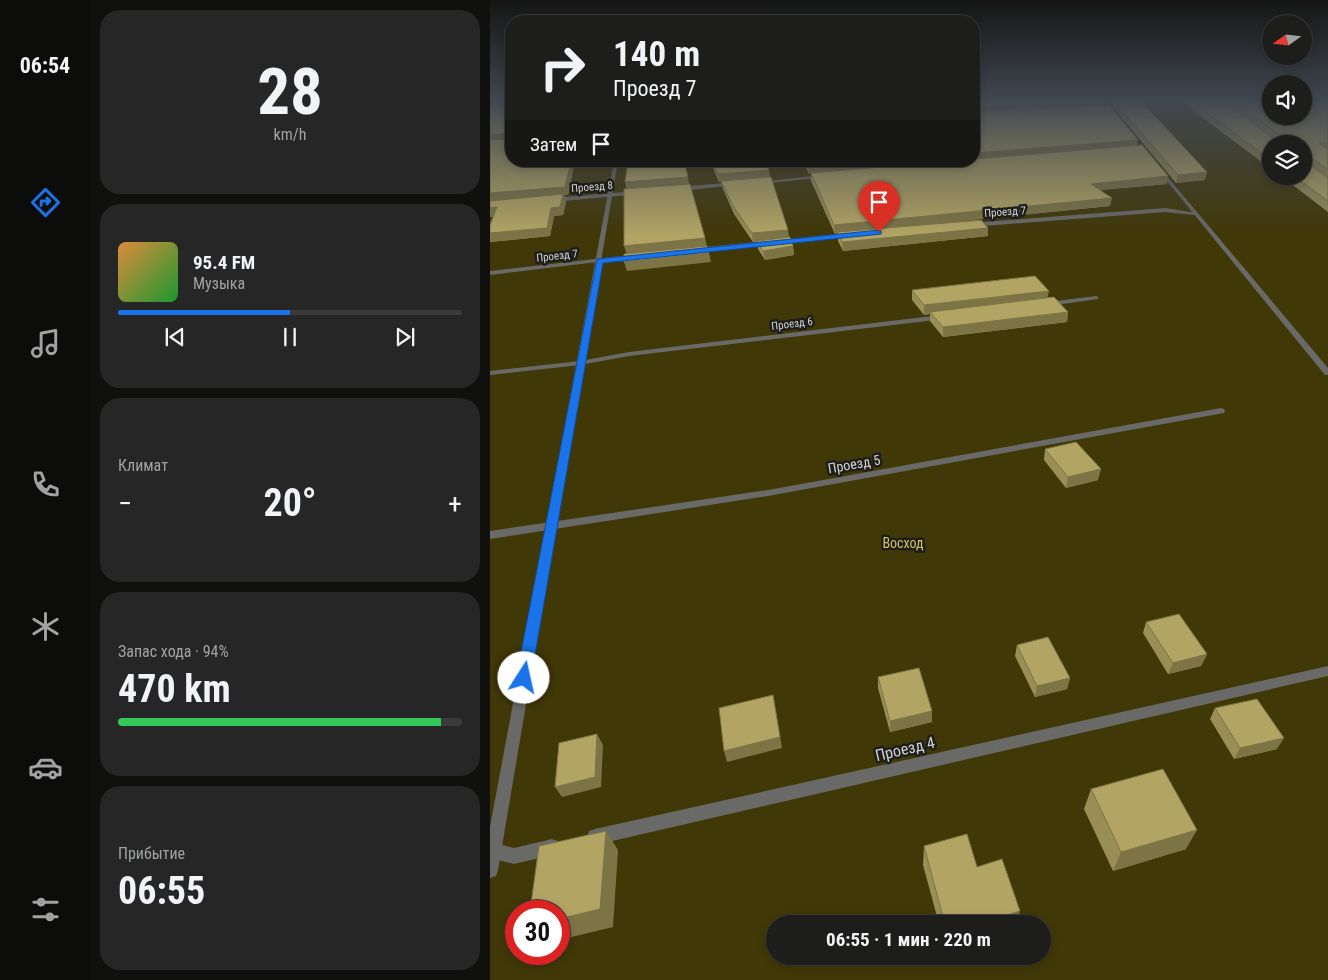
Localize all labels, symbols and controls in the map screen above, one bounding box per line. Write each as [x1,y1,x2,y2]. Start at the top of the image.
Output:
north arrow [1262,15,1312,65]
map controls [1262,15,1312,185]
text: 140 m [613,34,700,75]
icon: right [530,35,595,100]
text: 06:54 [20,53,70,78]
text: 28 [257,54,323,130]
button: sound [1262,75,1312,125]
text: Проезд 7 [613,76,696,101]
text: km/h [274,125,306,144]
icon: arrive [587,130,615,158]
text: Затем [530,133,577,156]
button: layers [1262,135,1312,185]
street label: Проезд 8 [571,179,613,195]
pin [858,181,900,232]
icon: directions [28,185,63,220]
icon: arrive [865,188,893,216]
street label: Проезд 7 [984,204,1026,220]
street label: Проезд 7 [536,247,578,265]
text: 95.4 FM [193,251,255,274]
text: Музыка [193,274,245,293]
street label: Проезд 6 [771,315,813,333]
icon: previous [161,323,189,351]
icon: pause [276,323,304,351]
icon: next [391,323,419,351]
icon: music [28,326,63,361]
street label: Проезд 5 [826,451,882,476]
text: Климат [118,456,168,475]
icon: phone [28,467,63,502]
text: 20° [263,481,317,525]
text: − [118,487,132,520]
text: + [448,487,462,520]
park label: Восход [882,535,924,551]
icon: climate [28,609,63,644]
text: Запас хода · 94% [118,642,229,661]
position arrow [497,651,549,703]
text: 470 km [118,667,231,711]
street label: Проезд 4 [873,733,937,765]
icon: car [28,750,63,785]
text: Прибытие [118,844,185,863]
text: 06:55 [118,869,205,913]
icon: filters [28,892,63,927]
speed limit sign: 30 [505,900,570,965]
text: 06:55 · 1 мин · 220 m [826,928,991,951]

